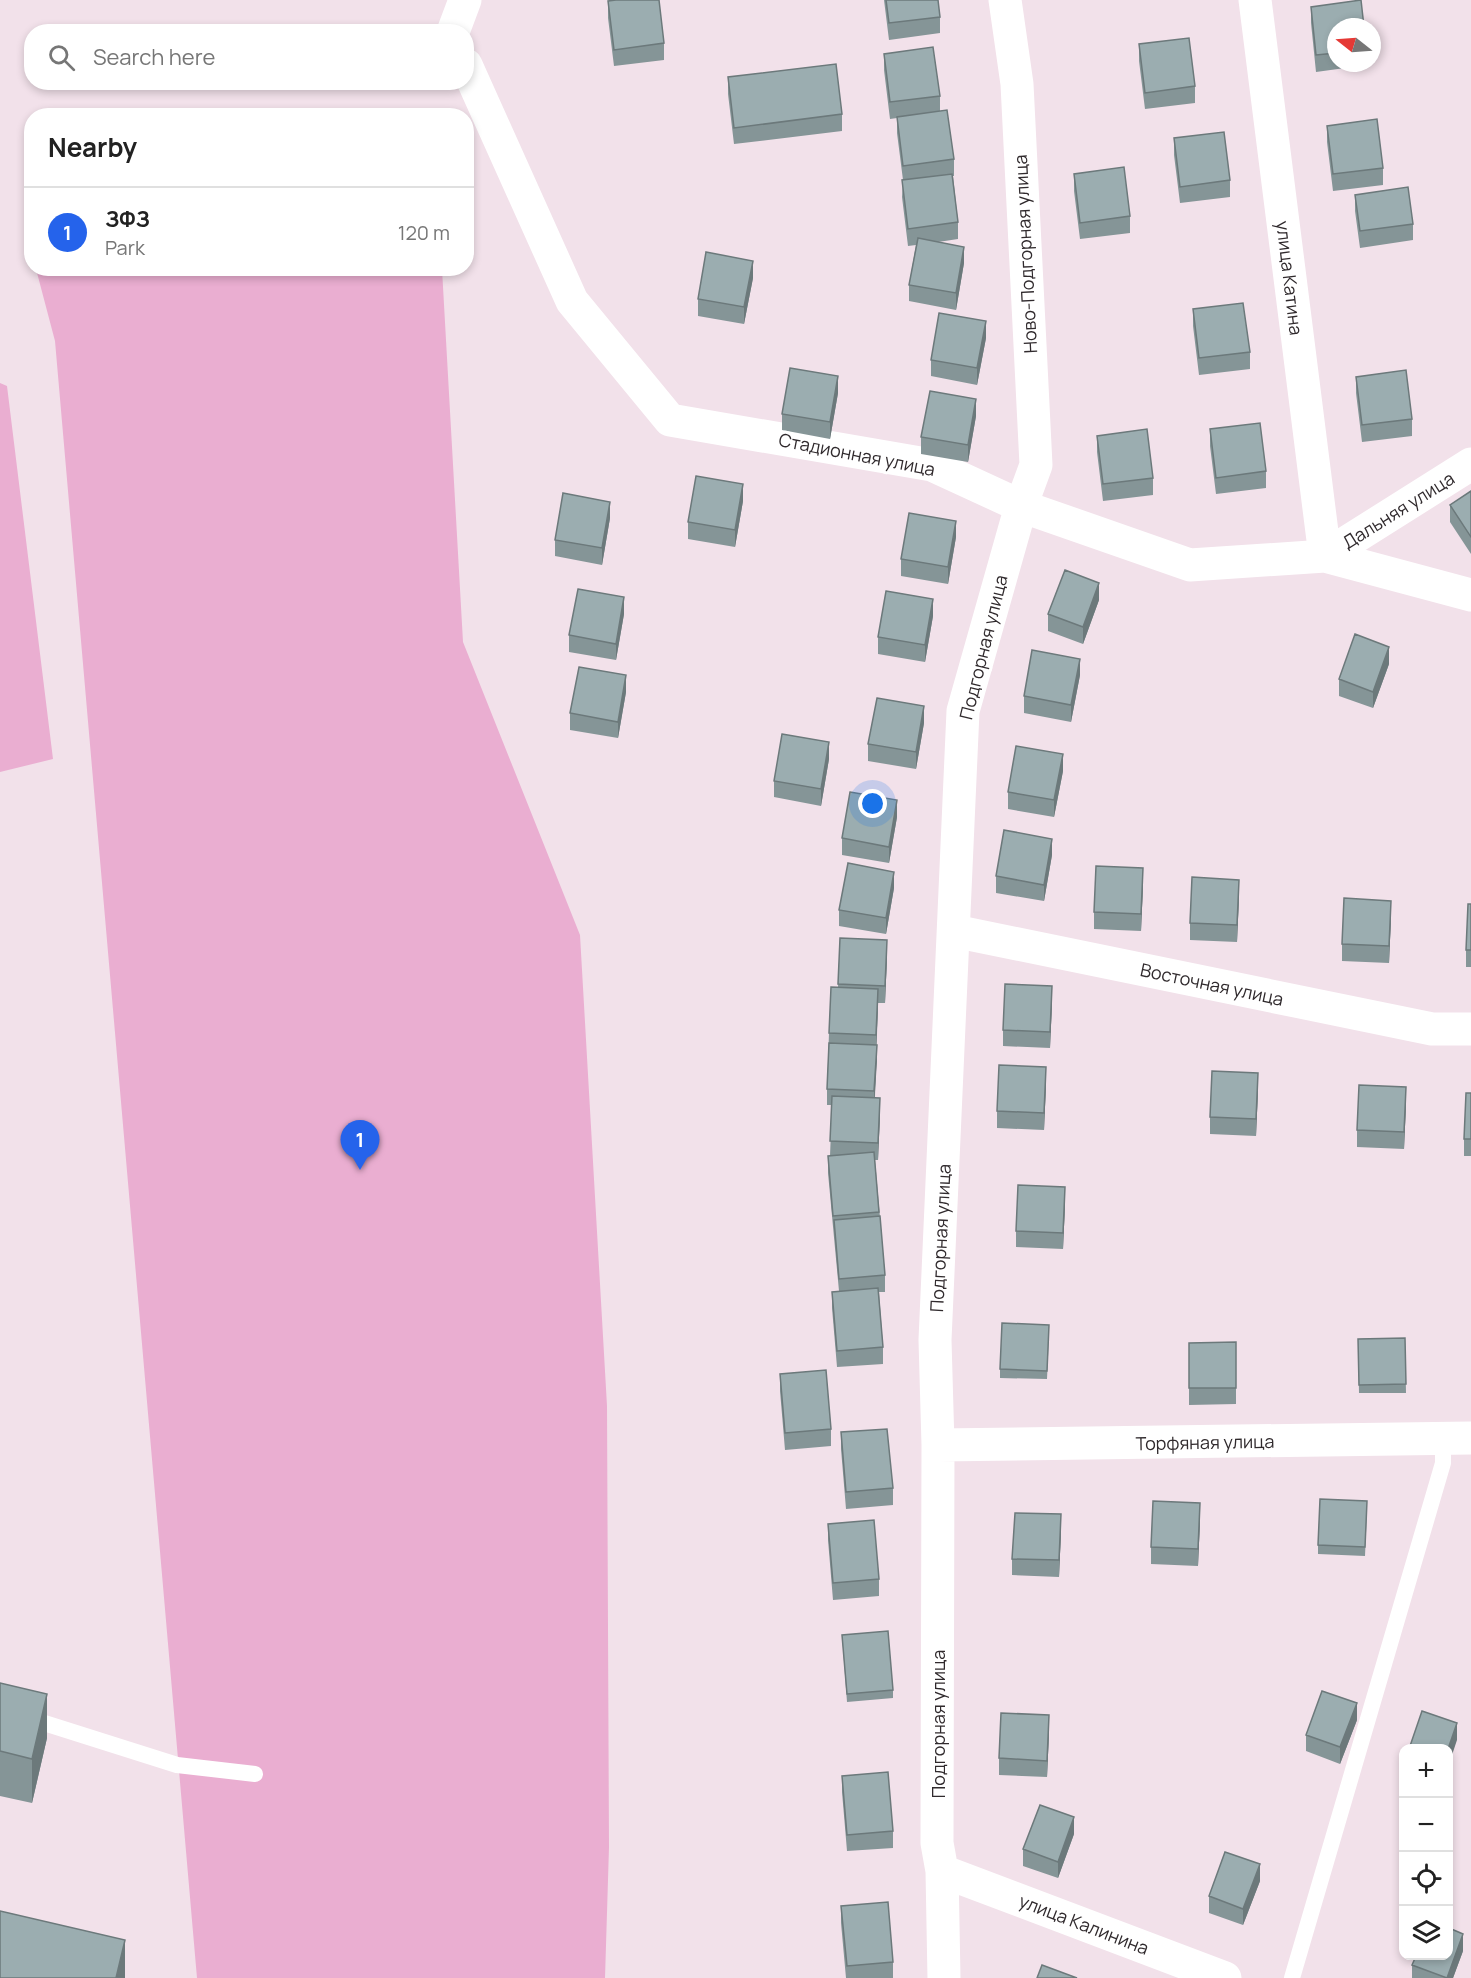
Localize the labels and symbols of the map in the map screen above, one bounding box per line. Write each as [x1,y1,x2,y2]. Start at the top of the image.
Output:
north arrow [1327,18,1381,72]
street label: Ново-Подгорная улица [1008,154,1042,354]
street label: улица Катина [1271,219,1309,337]
street label: Стадионная улица [777,427,937,481]
street label: Дальняя улица [1337,466,1459,554]
street label: Подгорная улица [953,572,1013,722]
your location [858,789,887,818]
street label: Восточная улица [1138,957,1286,1011]
pin: 1 [340,1120,380,1170]
street label: Подгорная улица [924,1163,956,1313]
street label: Торфяная улица [1136,1429,1274,1455]
street label: Подгорная улица [926,1650,950,1798]
street label: улица Калинина [1016,1888,1152,1960]

